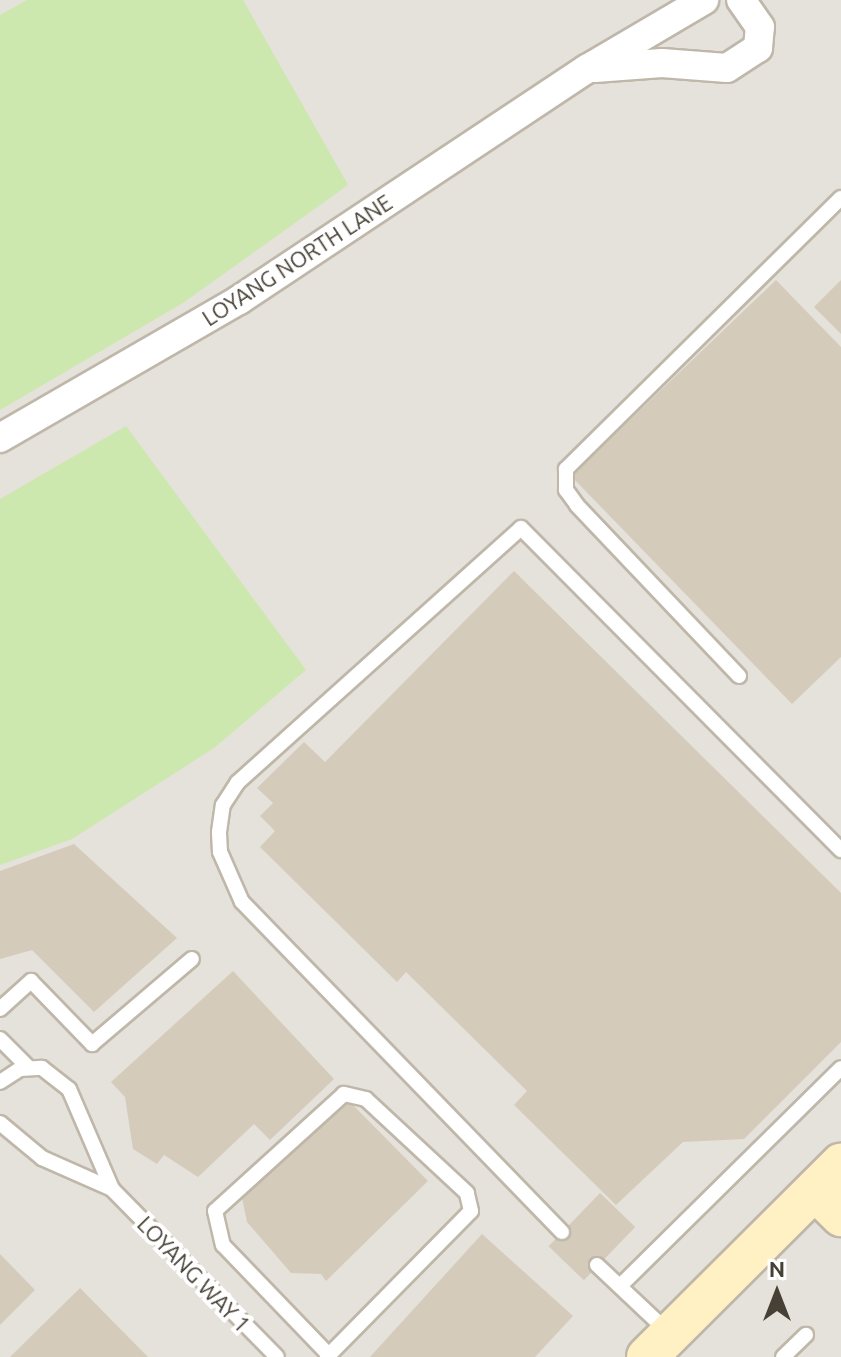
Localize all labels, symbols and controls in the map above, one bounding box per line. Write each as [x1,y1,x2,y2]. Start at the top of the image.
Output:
street label: LOYANG NORTH LANE [197,189,397,331]
street label: LOYANG WAY 1 [132,1211,256,1337]
north arrow [737,1253,817,1333]
text: N [769,1256,785,1281]

